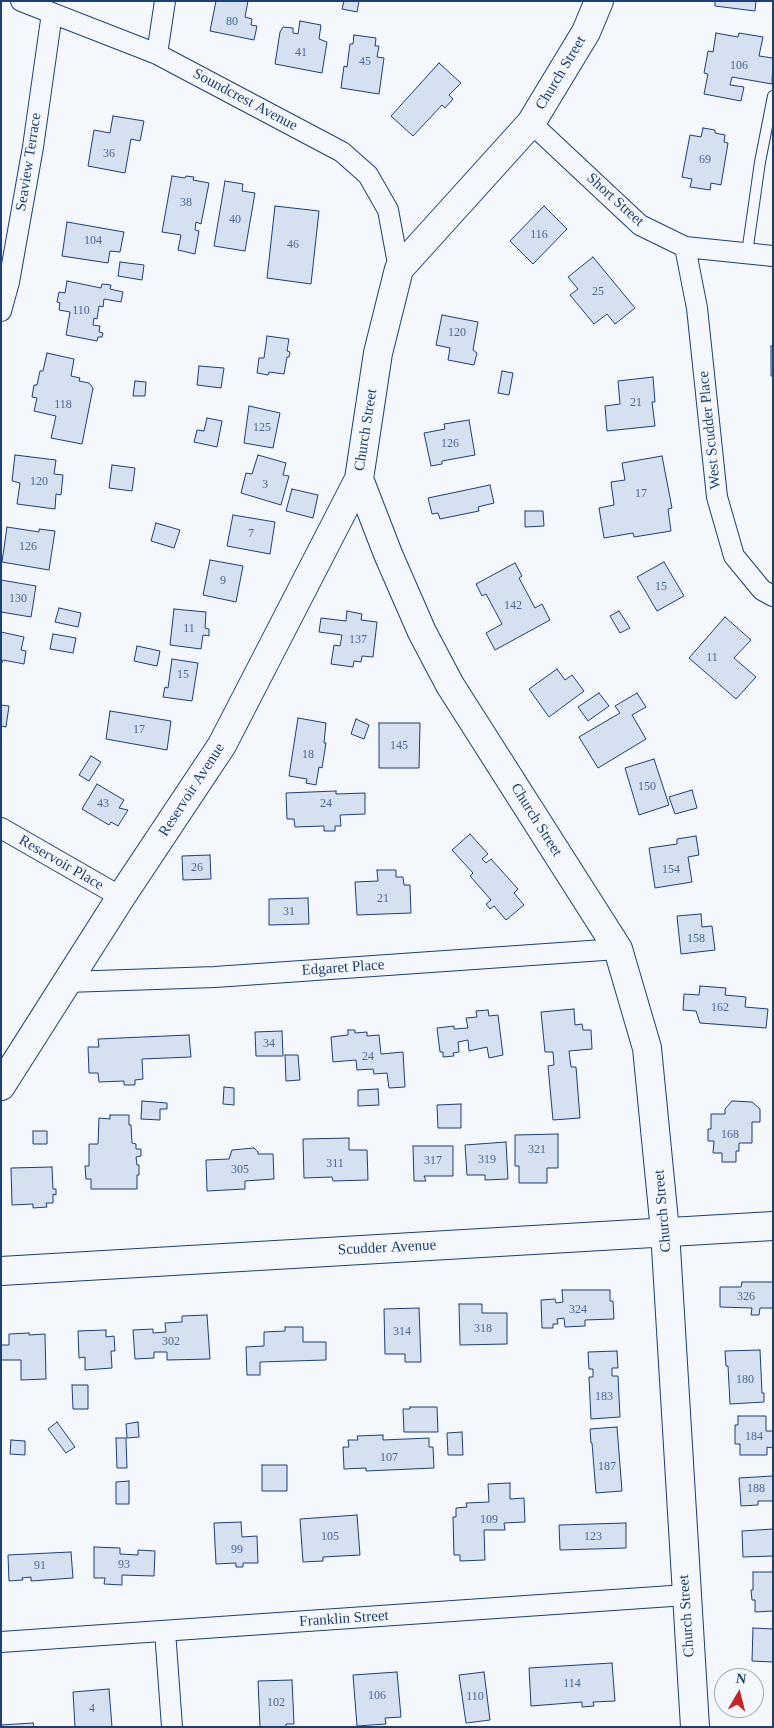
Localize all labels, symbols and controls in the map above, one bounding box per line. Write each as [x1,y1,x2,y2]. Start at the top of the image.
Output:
house number: 80 [226,15,238,29]
street label: Church Street [532,33,590,113]
house number: 41 [295,46,307,60]
house number: 45 [359,55,371,69]
house number: 106 [730,59,748,73]
street label: Soundcrest Avenue [190,65,300,135]
street label: Seaview Terrace [12,112,46,212]
house number: 36 [103,147,115,161]
house number: 69 [699,153,711,167]
street label: Short Street [583,169,647,231]
house number: 38 [180,196,192,210]
house number: 40 [229,213,241,227]
house number: 116 [530,228,548,242]
house number: 104 [84,234,102,248]
house number: 46 [287,238,299,252]
house number: 25 [592,285,604,299]
house number: 110 [72,304,90,318]
house number: 120 [448,326,466,340]
street label: West Scudder Place [695,370,725,490]
street label: Church Street [351,388,381,472]
house number: 21 [630,396,642,410]
house number: 118 [54,398,72,412]
house number: 125 [253,421,271,435]
house number: 126 [441,437,459,451]
house number: 120 [30,475,48,489]
house number: 3 [262,478,268,492]
house number: 17 [635,487,647,501]
house number: 7 [248,527,254,541]
house number: 126 [19,540,37,554]
house number: 9 [220,574,226,588]
house number: 15 [655,580,667,594]
house number: 130 [9,592,27,606]
house number: 142 [504,599,522,613]
house number: 11 [183,622,195,636]
house number: 137 [349,633,367,647]
house number: 11 [706,651,718,665]
house number: 15 [177,668,189,682]
house number: 17 [133,723,145,737]
house number: 145 [390,739,408,753]
street label: Reservoir Avenue [155,740,229,840]
house number: 18 [302,748,314,762]
street label: Church Street [506,780,566,860]
house number: 150 [638,780,656,794]
house number: 43 [97,797,109,811]
house number: 24 [320,797,332,811]
street label: Reservoir Place [16,832,106,894]
house number: 26 [191,861,203,875]
house number: 154 [662,863,680,877]
house number: 21 [377,892,389,906]
house number: 31 [283,905,295,919]
house number: 158 [687,932,705,946]
street label: Edgaret Place [301,956,385,980]
house number: 162 [711,1001,729,1015]
house number: 34 [263,1037,275,1051]
house number: 24 [362,1050,374,1064]
house number: 168 [721,1128,739,1142]
house number: 321 [528,1143,546,1157]
house number: 319 [478,1153,496,1167]
house number: 317 [424,1154,442,1168]
house number: 311 [326,1157,344,1171]
house number: 305 [231,1163,249,1177]
street label: Church Street [650,1169,676,1253]
street label: Scudder Avenue [337,1236,437,1260]
house number: 326 [737,1290,755,1304]
house number: 324 [569,1303,587,1317]
house number: 318 [474,1322,492,1336]
house number: 314 [393,1325,411,1339]
house number: 302 [162,1335,180,1349]
house number: 180 [736,1373,754,1387]
house number: 183 [595,1390,613,1404]
house number: 184 [745,1430,763,1444]
house number: 107 [380,1451,398,1465]
house number: 187 [598,1460,616,1474]
house number: 188 [747,1482,765,1496]
house number: 109 [480,1513,498,1527]
house number: 105 [321,1530,339,1544]
house number: 123 [584,1530,602,1544]
house number: 99 [231,1543,243,1557]
house number: 93 [118,1558,130,1572]
house number: 91 [34,1559,46,1573]
street label: Church Street [675,1574,699,1658]
street label: Franklin Street [299,1607,389,1631]
north arrow [714,1668,764,1718]
text: N [735,1671,747,1687]
house number: 114 [563,1677,581,1691]
house number: 106 [368,1689,386,1703]
house number: 110 [466,1690,484,1704]
house number: 102 [267,1696,285,1710]
house number: 4 [89,1702,95,1716]

